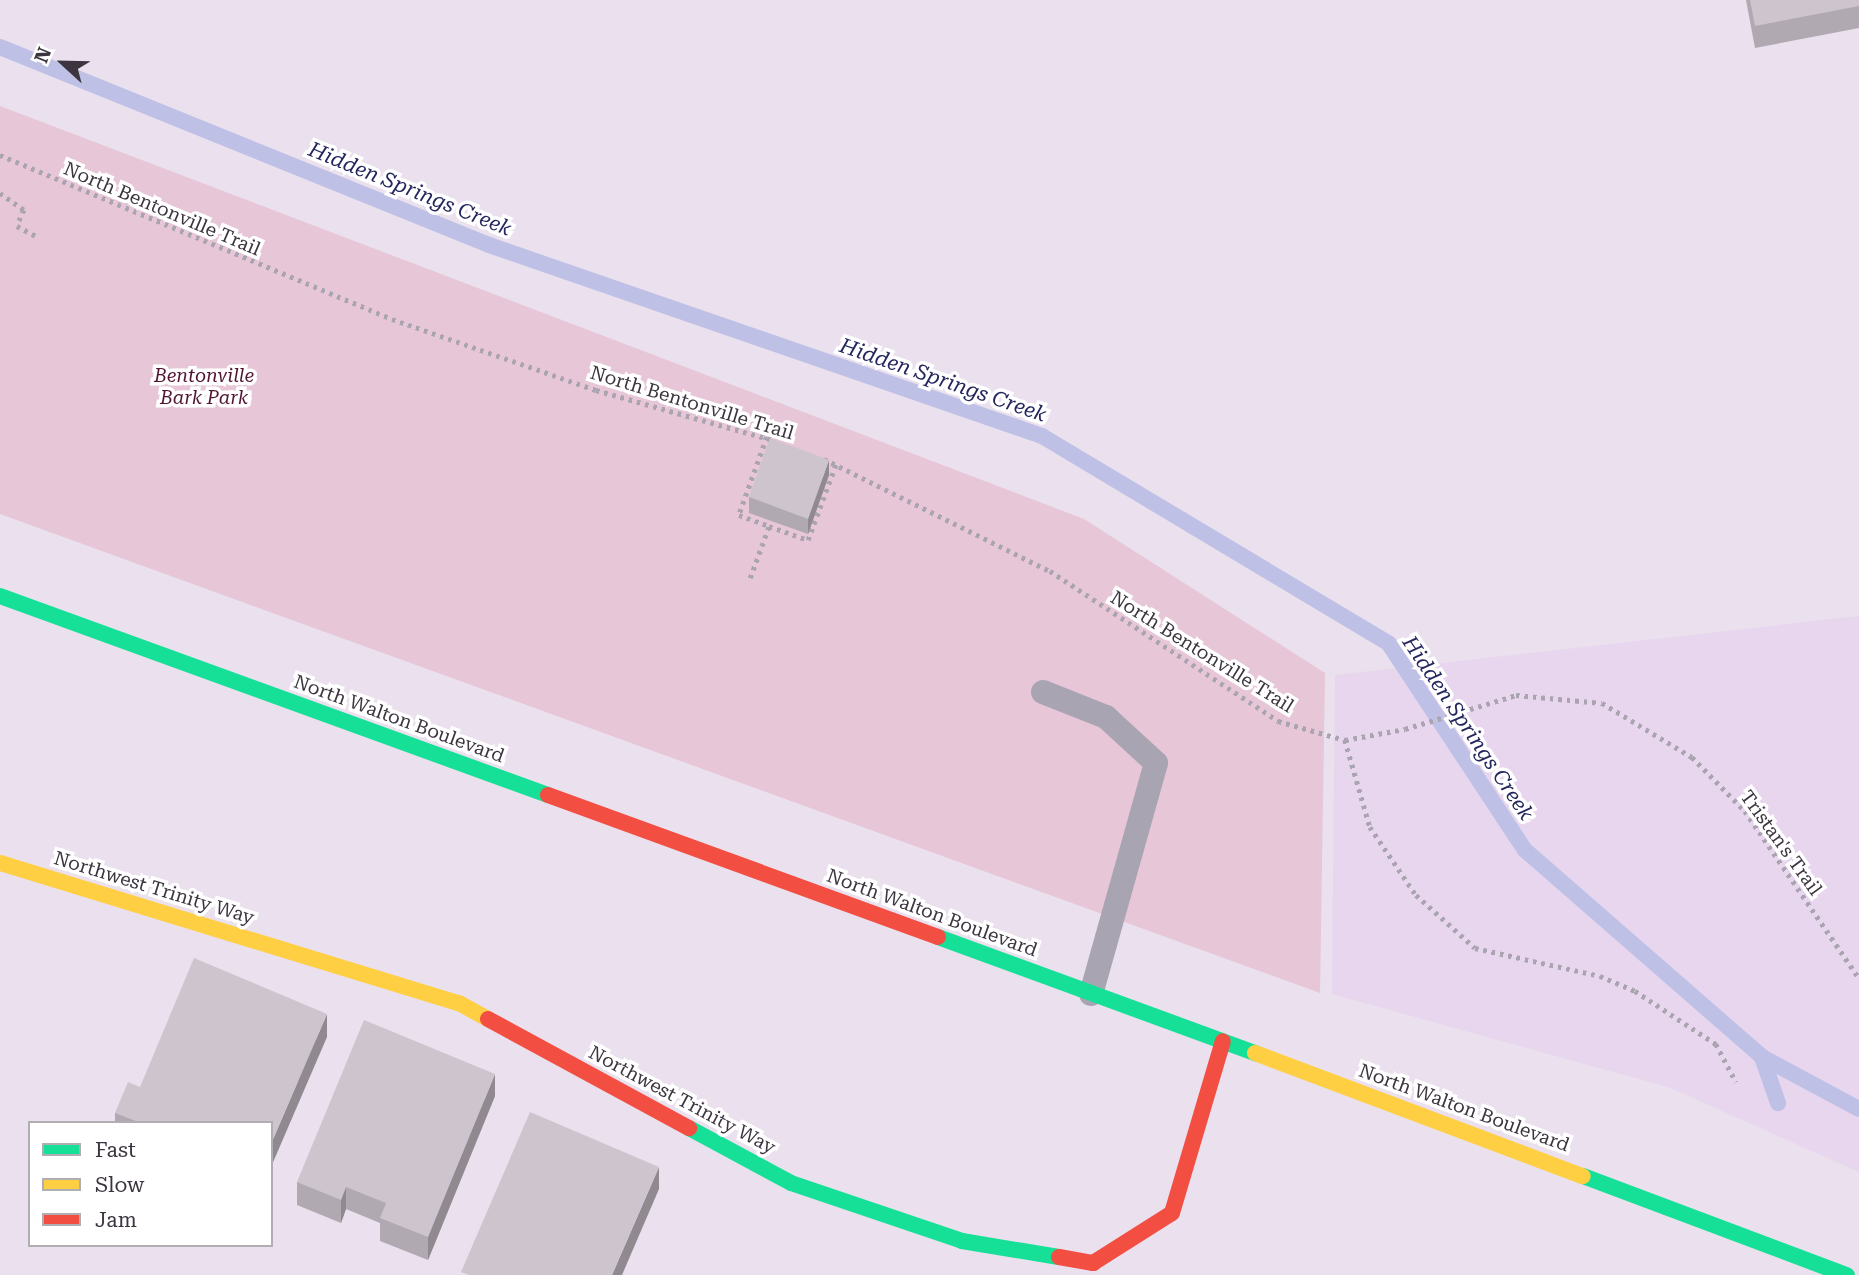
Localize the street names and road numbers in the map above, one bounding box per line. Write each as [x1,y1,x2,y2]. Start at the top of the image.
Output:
street label: North Bentonville Trail [60,157,264,261]
street label: North Bentonville Trail [588,361,796,445]
street label: North Bentonville Trail [1106,586,1298,718]
street label: North Walton Boulevard [291,670,507,768]
street label: Tristan's Trail [1735,786,1827,900]
street label: Northwest Trinity Way [51,847,257,929]
street label: North Walton Boulevard [824,864,1040,962]
street label: Northwest Trinity Way [585,1041,779,1159]
street label: North Walton Boulevard [1356,1059,1572,1157]

